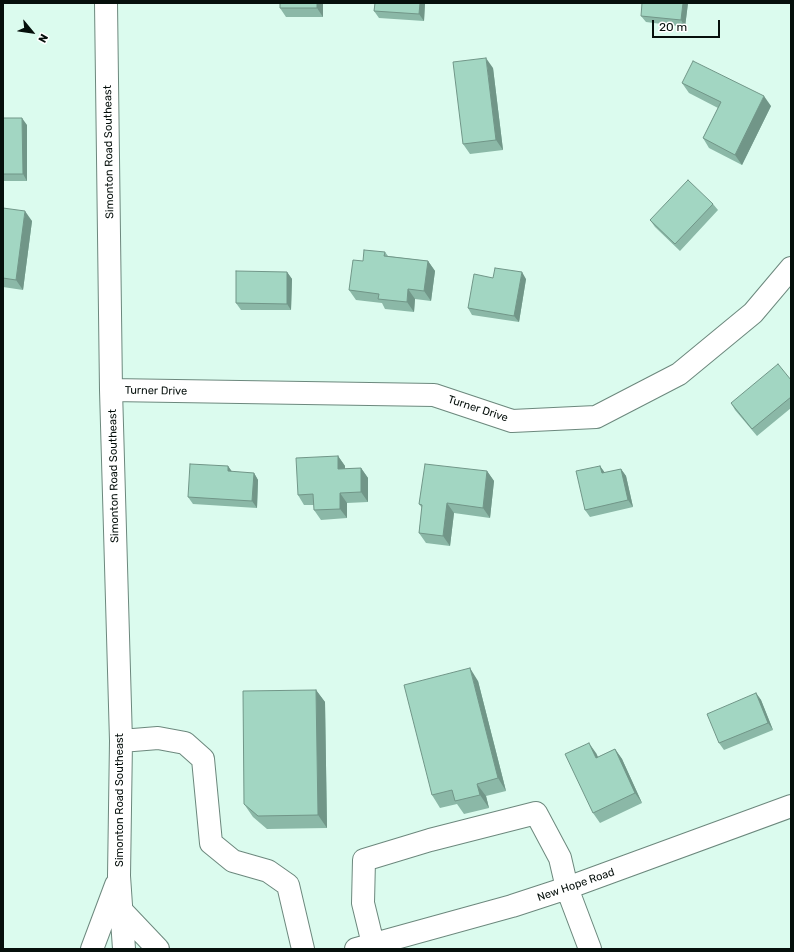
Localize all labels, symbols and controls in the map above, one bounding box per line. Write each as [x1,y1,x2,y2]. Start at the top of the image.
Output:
north arrow [12,12,52,52]
scale bar [654,12,722,38]
text: 20 m [659,20,687,34]
text: N [35,31,51,45]
street label: Simonton Road Southeast [101,85,117,219]
street label: Turner Drive [125,384,187,398]
street label: Turner Drive [446,393,510,425]
street label: Simonton Road Southeast [106,409,122,543]
street label: Simonton Road Southeast [113,733,127,867]
street label: New Hope Road [536,866,616,904]

